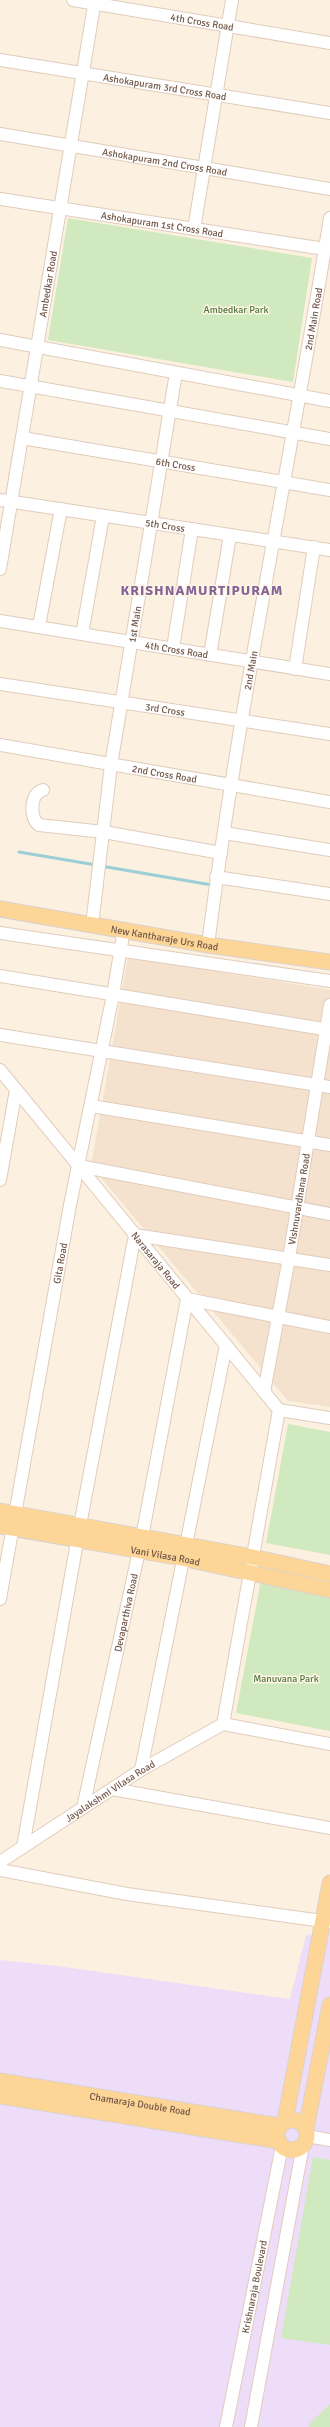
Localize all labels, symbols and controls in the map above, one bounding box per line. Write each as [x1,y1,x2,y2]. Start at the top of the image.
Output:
street label: 4th Cross Road [170,11,234,34]
street label: Ashokapuram 3rd Cross Road [102,72,227,103]
street label: Ashokapuram 2nd Cross Road [101,146,228,179]
street label: Ashokapuram 1st Cross Road [100,210,224,240]
street label: Ambedkar Road [37,250,60,318]
street label: 2nd Main Road [303,287,325,351]
park label: Ambedkar Park [204,304,268,316]
street label: 6th Cross [155,456,197,474]
street label: 5th Cross [144,517,186,535]
district label: KRISHNAMURTIPURAM [121,582,283,599]
street label: 1st Main [126,605,144,643]
street label: 4th Cross Road [144,639,209,661]
street label: 2nd Main [242,650,261,691]
street label: 3rd Cross [144,701,186,719]
street label: 2nd Cross Road [131,763,198,786]
street label: New Kantharaje Urs Road [110,923,219,953]
street label: Vishnuvardhana Road [286,1153,313,1246]
street label: Narasaraja Road [128,1230,182,1292]
street label: Gita Road [51,1242,70,1285]
street label: Vani Vilasa Road [130,1544,201,1569]
street label: Devaparthiva Road [112,1572,141,1653]
park label: Manuvana Park [253,1673,319,1685]
street label: Jayalakshmi Vilasa Road [63,1758,157,1825]
street label: Chamaraja Double Road [89,2090,192,2119]
street label: Krishnaraja Boulevard [240,2239,270,2335]

